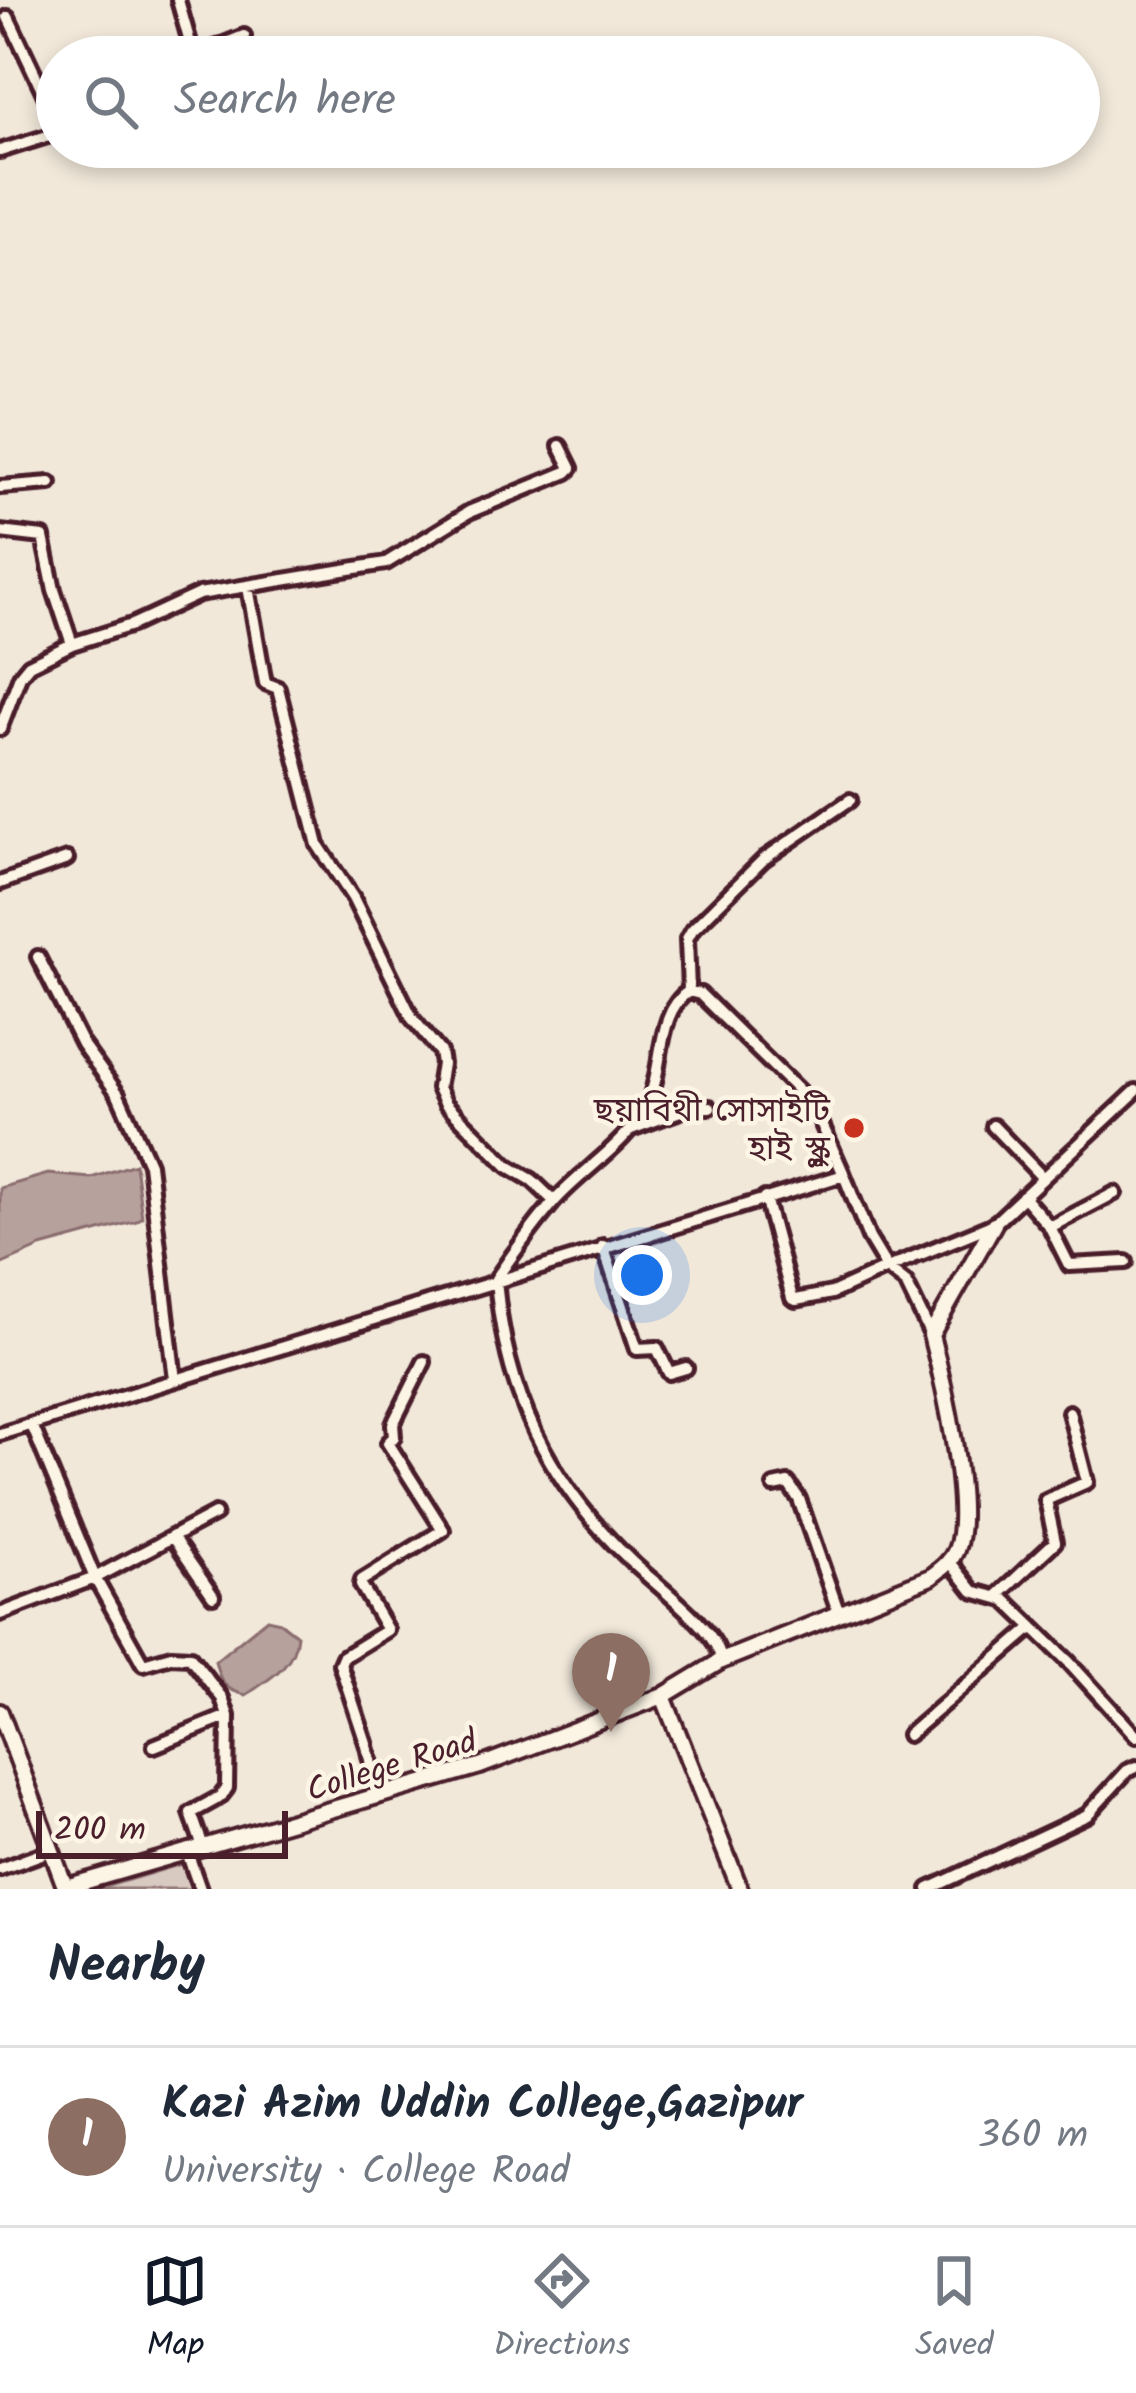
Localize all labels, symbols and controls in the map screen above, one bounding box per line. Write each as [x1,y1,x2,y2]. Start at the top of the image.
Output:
search box [36,36,1100,168]
text: Search here [174,66,396,138]
icon: search [78,69,144,135]
place label: ছয়াবিথী সোসাইটি হাই স্কুল [593,1086,831,1177]
marker: ছয়াবিথী সোসাইটি হাই স্কুল [841,1115,867,1141]
your location [612,1245,672,1305]
pin: 1 [572,1633,650,1732]
street label: College Road [300,1716,485,1818]
scale bar [36,1805,288,1858]
text: 200 m [54,1805,146,1858]
text: Nearby [48,1927,205,2008]
text: Kazi Azim Uddin College,Gazipur [162,2070,803,2142]
text: 1 [81,2106,93,2168]
text: 360 m [978,2106,1088,2168]
text: University · College Road [162,2142,570,2204]
tab: Map [142,2248,208,2373]
tab: Directions [493,2248,630,2373]
tab: Saved [915,2248,994,2373]

